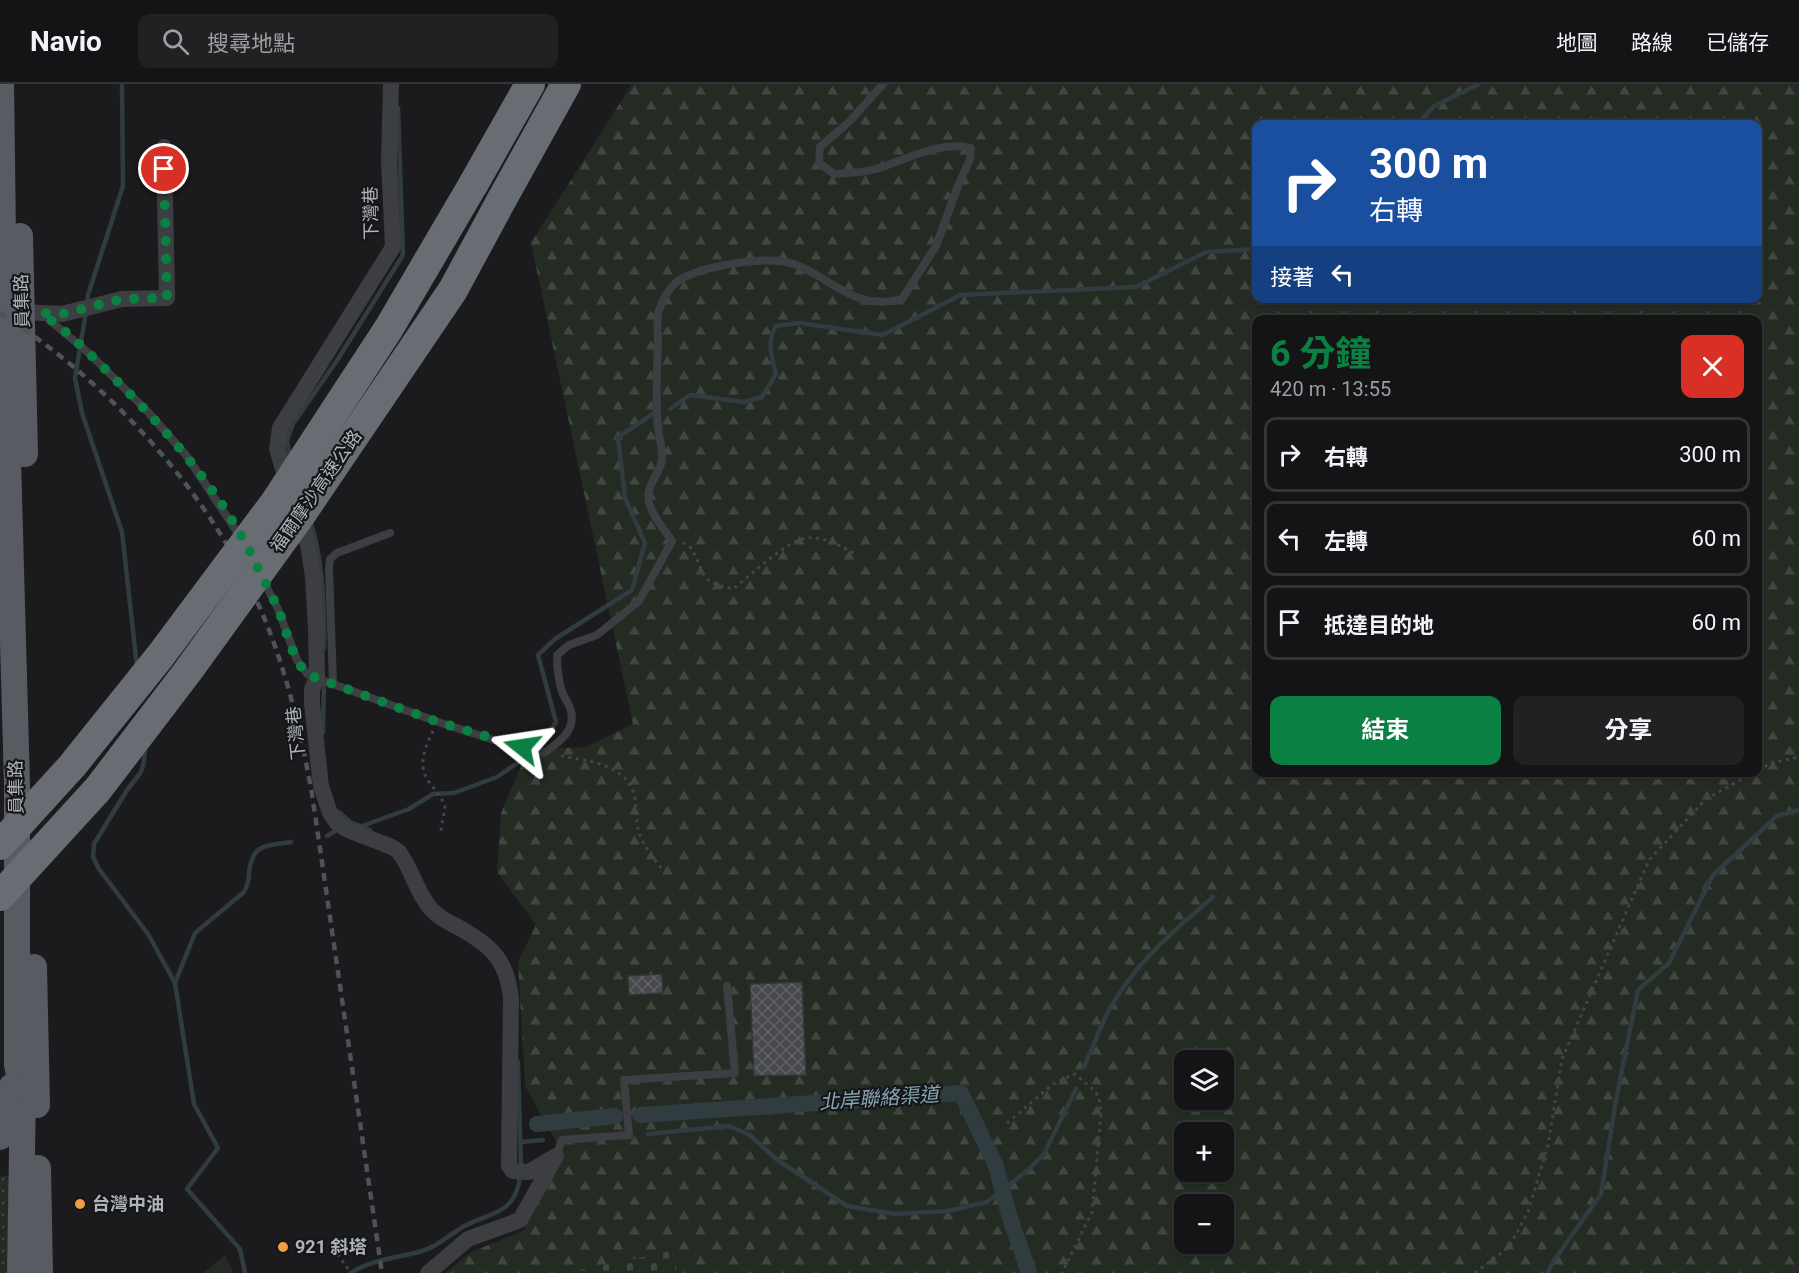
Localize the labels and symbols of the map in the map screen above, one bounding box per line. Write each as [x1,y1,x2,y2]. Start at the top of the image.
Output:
pin [138,143,189,194]
street label: 下灣巷 [360,186,381,240]
street label: 員集路 [10,274,33,328]
street label: 福爾摩沙高速公路 [266,426,365,556]
street label: 下灣巷 [282,705,309,761]
position arrow [490,715,554,779]
street label: 員集路 [5,760,26,814]
water label: 北岸聯絡渠道 [818,1082,943,1114]
place label: 台灣中油 [92,1193,164,1214]
marker: 台灣中油 [73,1197,87,1211]
place label: 921 斜塔 [295,1236,366,1257]
marker: 921 斜塔 [276,1240,290,1254]

